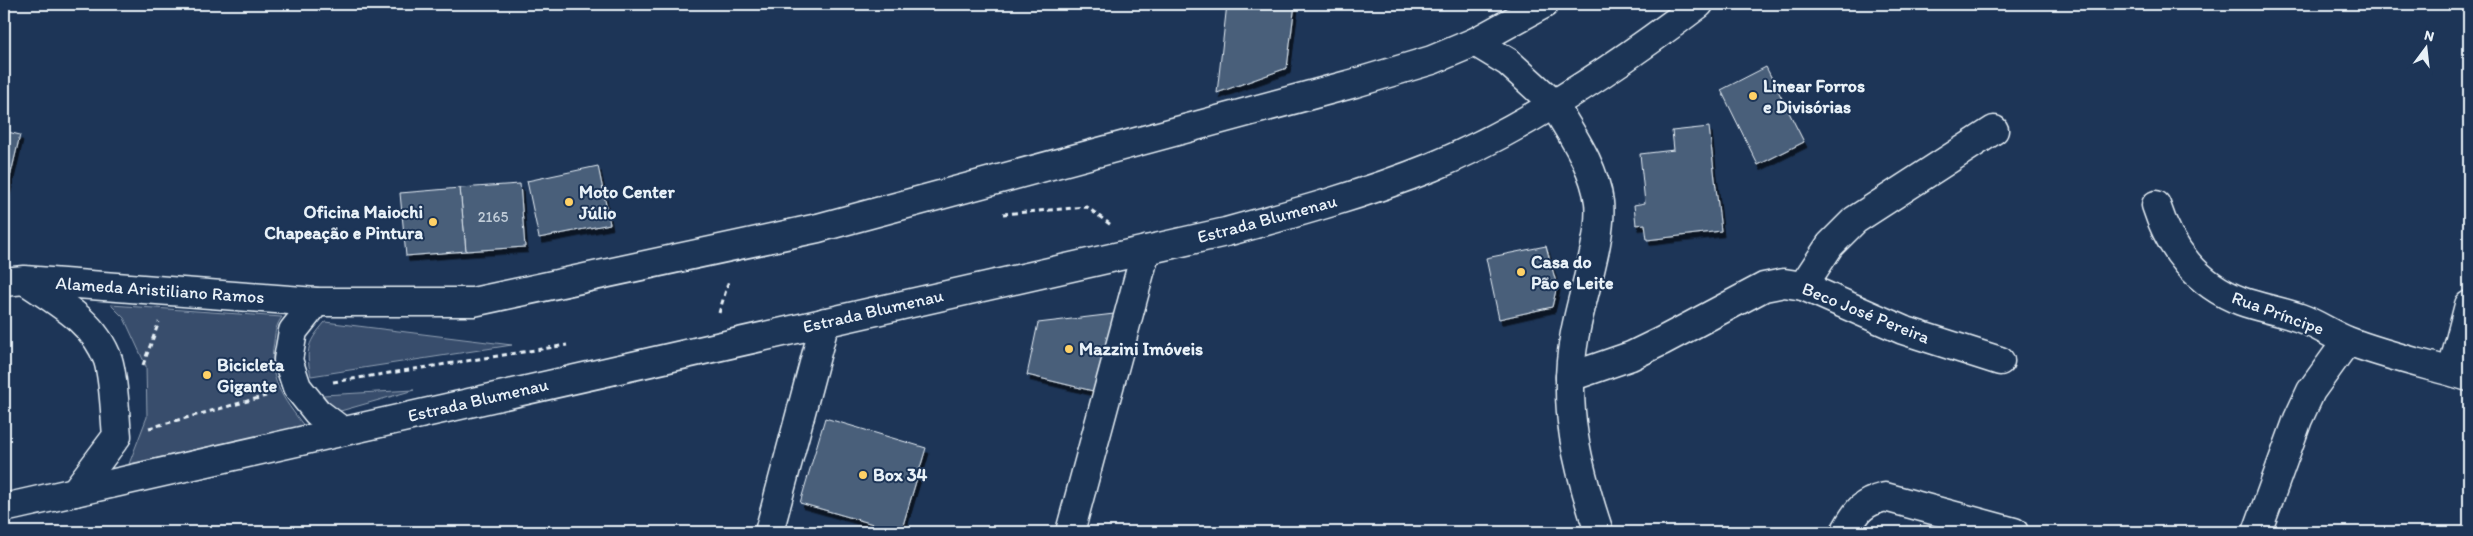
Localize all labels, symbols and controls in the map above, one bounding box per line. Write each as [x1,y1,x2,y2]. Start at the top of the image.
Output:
north arrow [2400,22,2450,72]
text: N [2422,26,2436,45]
place label: Linear Forros e Divisórias [1763,75,1865,118]
marker: Linear Forros e Divisórias [1747,90,1759,102]
place label: Moto Center Júlio [578,181,675,224]
street label: Estrada Blumenau [1195,190,1339,248]
marker: Moto Center Júlio [563,196,575,208]
place label: Oficina Maiochi Chapeação e Pintura [264,201,423,244]
house number: 2165 [478,208,508,226]
marker: Oficina Maiochi Chapeação e Pintura [427,216,439,228]
place label: Casa do Pão e Leite [1531,251,1614,294]
marker: Casa do Pão e Leite [1515,266,1527,278]
street label: Alameda Aristiliano Ramos [55,272,265,308]
street label: Beco José Pereira [1799,277,1934,349]
street label: Estrada Blumenau [801,284,945,338]
street label: Rua Príncipe [2229,286,2327,340]
place label: Mazzini Imóveis [1079,338,1203,360]
marker: Mazzini Imóveis [1063,343,1075,355]
place label: Bicicleta Gigante [217,354,285,397]
marker: Bicicleta Gigante [201,369,213,381]
street label: Estrada Blumenau [406,373,550,427]
place label: Box 34 [873,464,928,486]
marker: Box 34 [857,469,869,481]

